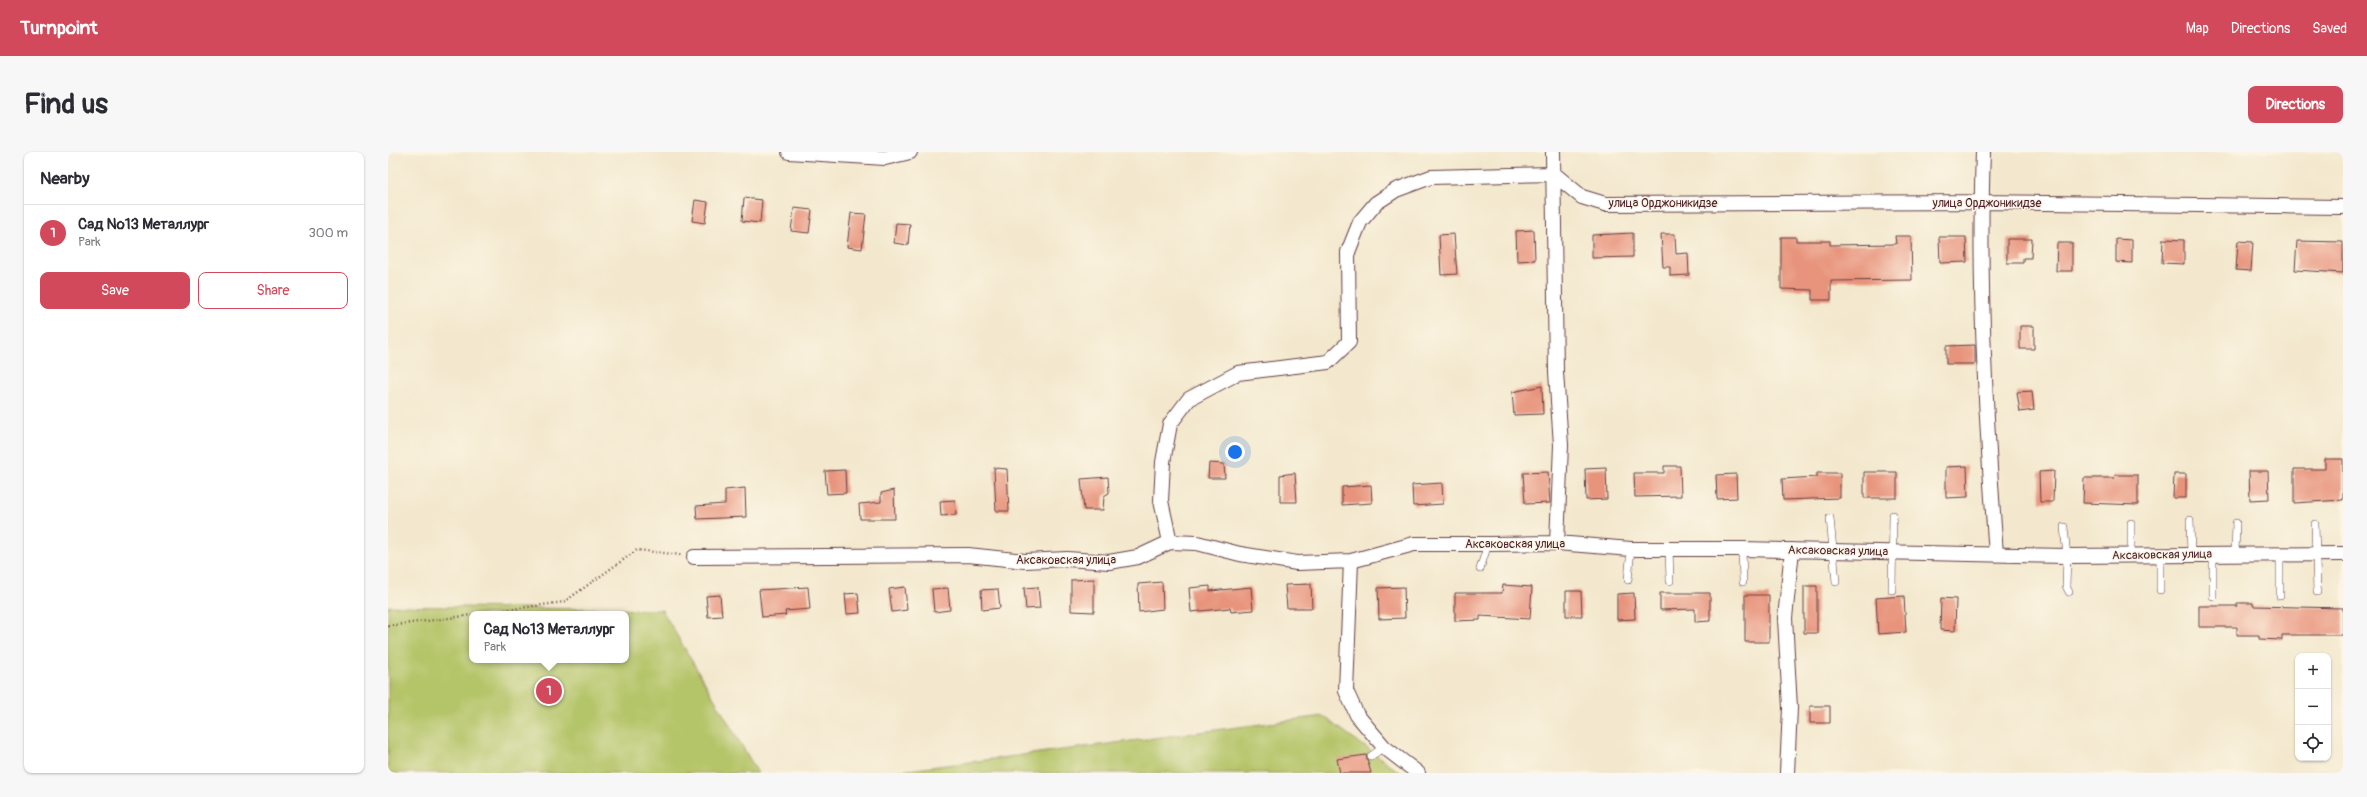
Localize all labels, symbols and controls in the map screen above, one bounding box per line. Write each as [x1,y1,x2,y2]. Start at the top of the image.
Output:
text: Turnpoint [20,16,98,40]
text: Map [2186,20,2209,37]
text: Directions [2231,20,2290,37]
text: Saved [2312,20,2347,37]
button: Directions [2248,86,2343,123]
text: Find us [24,87,108,122]
text: Nearby [40,168,89,189]
street label: улица Орджоникидзе [1608,196,1718,211]
street label: улица Орджоникидзе [1932,196,2042,211]
text: Сад №13 Металлург [78,215,209,234]
text: 1 [50,225,56,241]
text: 300 m [309,225,348,241]
text: Park [78,234,101,250]
button: Save [40,272,190,309]
button: Share [198,272,348,309]
your location [1225,442,1245,462]
street label: Аксаковская улица [1465,537,1566,552]
street label: Аксаковская улица [1788,543,1889,559]
street label: Аксаковская улица [2112,547,2213,563]
street label: Аксаковская улица [1016,553,1117,568]
popup [469,611,629,663]
text: Сад №13 Металлург [483,620,615,639]
text: Park [483,639,506,655]
map controls [2295,653,2331,761]
button: + [2295,653,2331,689]
pin: 1 [536,676,562,706]
button: − [2295,689,2331,725]
button: locate [2295,725,2331,761]

